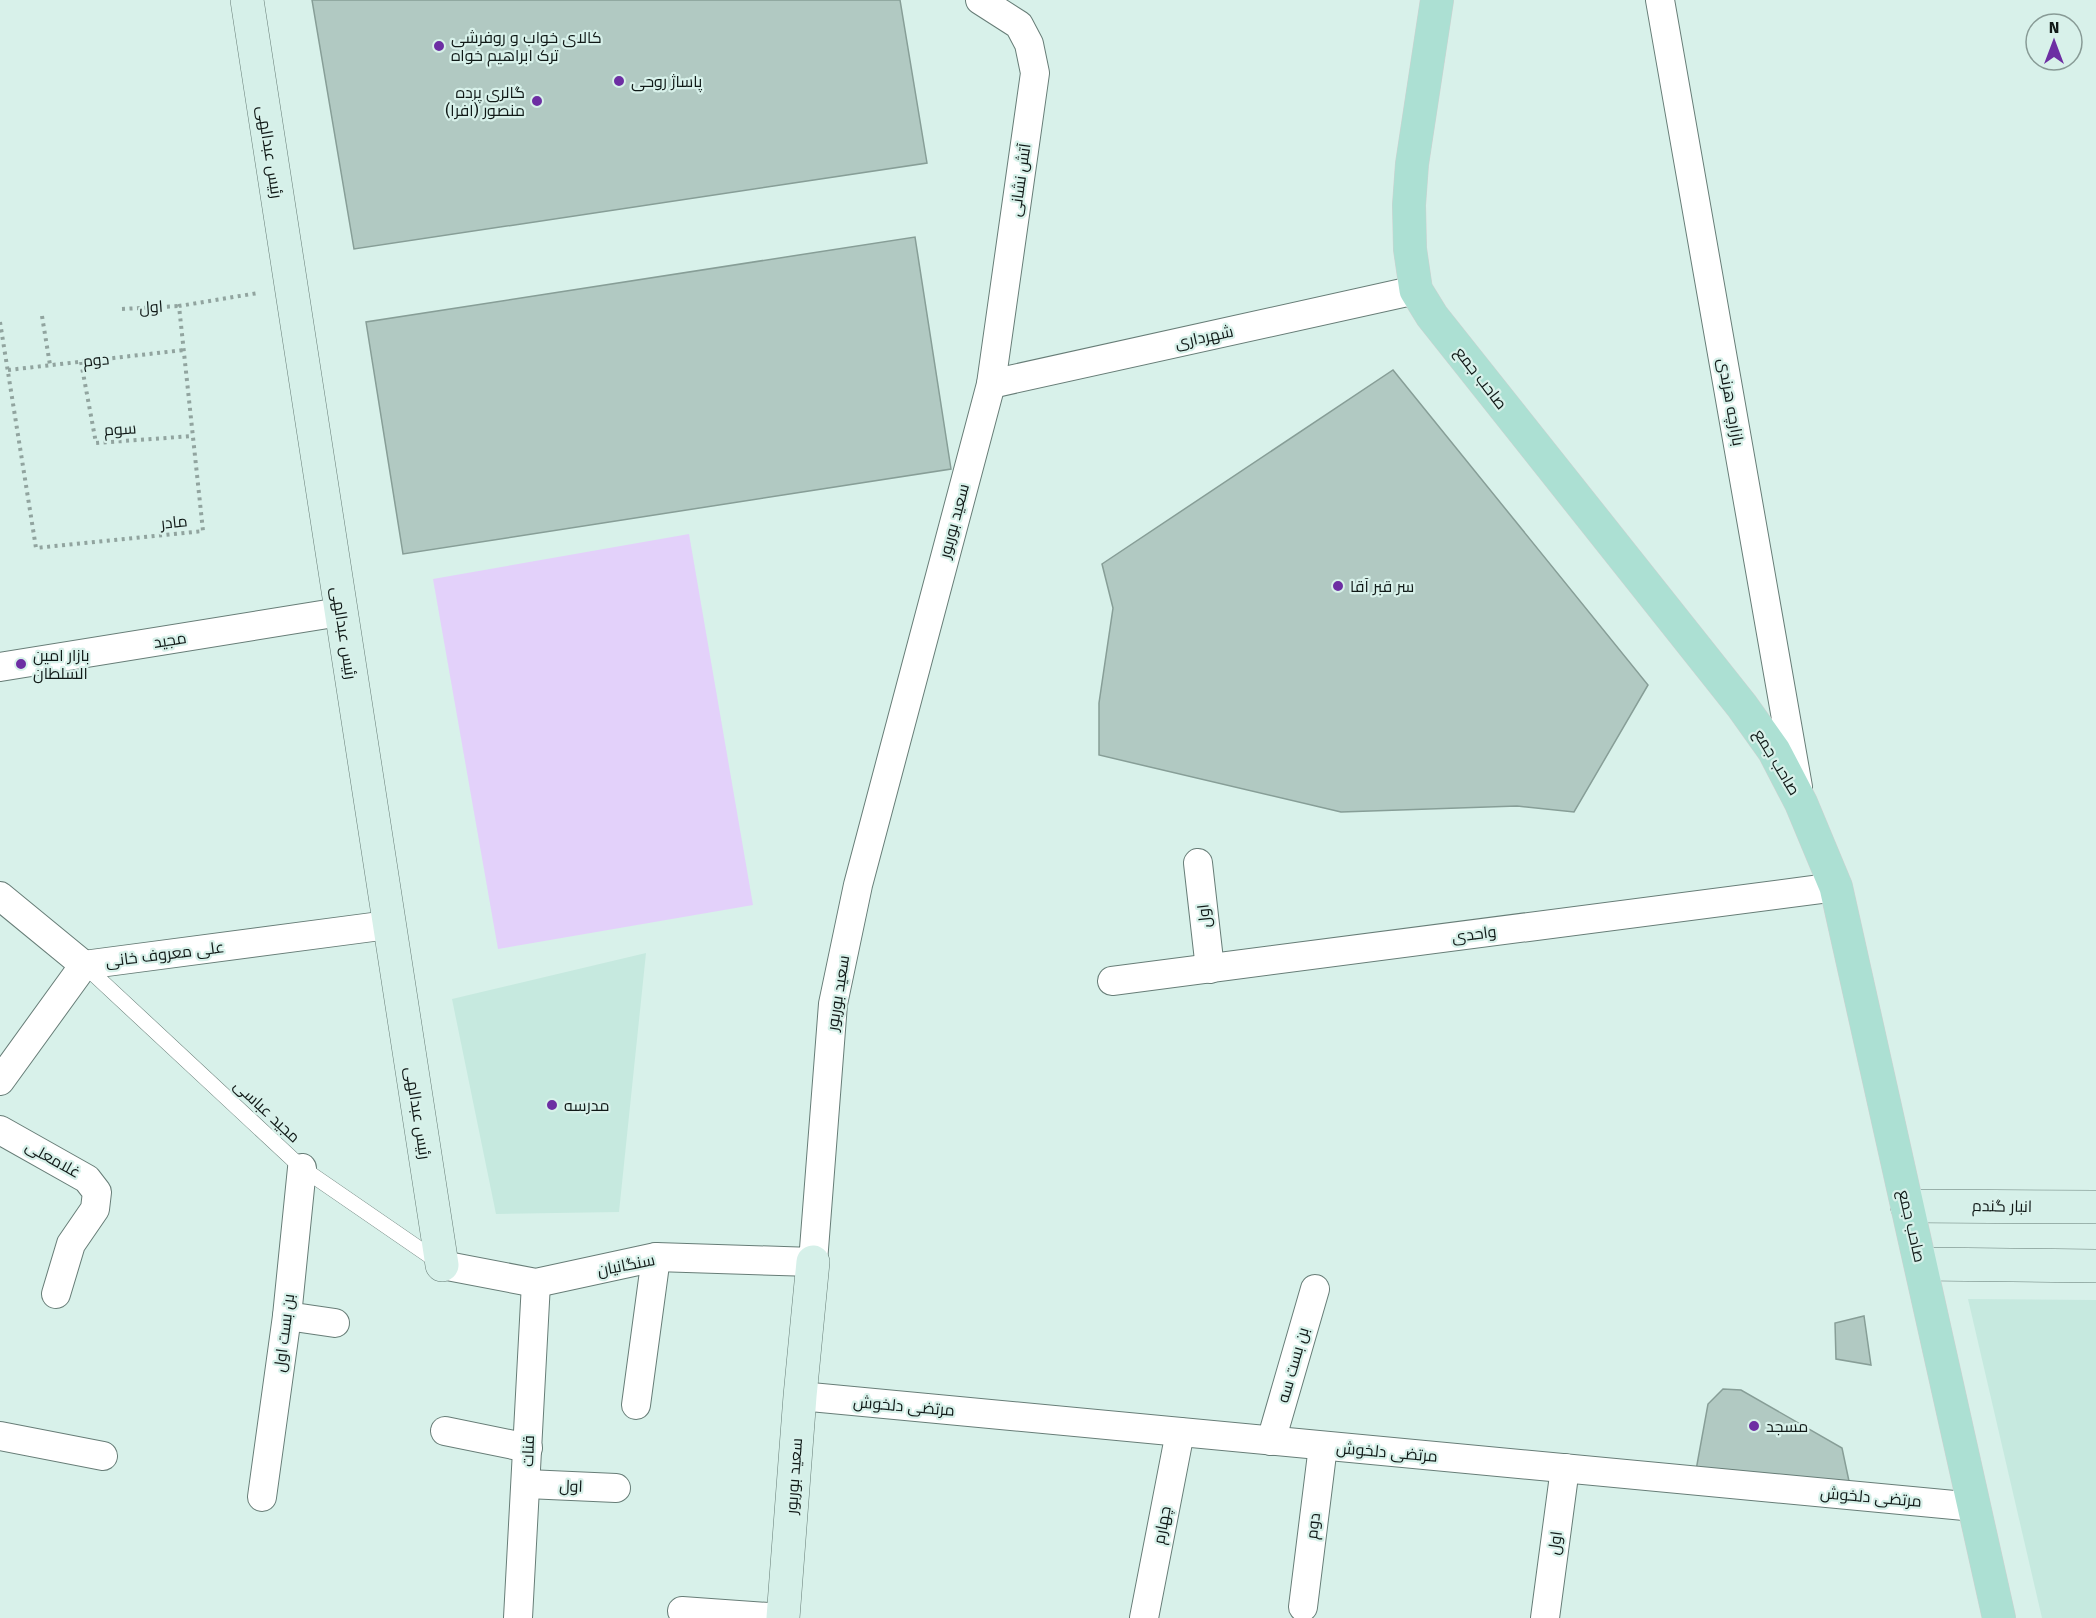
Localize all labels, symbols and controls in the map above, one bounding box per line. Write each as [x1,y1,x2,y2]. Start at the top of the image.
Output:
north arrow [2024,12,2084,72]
text: N [2049,18,2059,37]
place label: کالای خواب و روفرشی ترک ابراهیم خواه [451,28,602,67]
marker: کالای خواب و روفرشی ترک ابراهیم خواه [432,39,446,53]
place label: پاساژ روحی [631,72,703,93]
marker: پاساژ روحی [612,74,626,88]
place label: گالری پرده منصور (افرا) [445,83,525,120]
marker: گالری پرده منصور (افرا) [530,94,544,108]
street label: رئیس عبدالهی [252,104,287,200]
street label: آتش نشانی [1005,141,1036,218]
street label: اول [139,297,164,318]
street label: شهرداری [1173,322,1235,353]
street label: صاحب جمع [1449,343,1511,414]
street label: دوم [82,349,110,373]
street label: بازارچه هرندی [1712,357,1748,448]
street label: سوم [103,418,137,442]
street label: سعید بوربور [935,482,973,561]
street label: مادر [159,511,188,533]
place label: سر قبر آقا [1350,577,1414,596]
marker: سر قبر آقا [1331,579,1345,593]
street label: رئیس عبدالهی [326,585,361,681]
street label: مجید [152,628,188,652]
place label: بازار امین السلطان [33,646,89,684]
marker: بازار امین السلطان [14,657,28,671]
street label: صاحب جمع [1748,725,1804,800]
street label: اول [1193,903,1216,929]
street label: واحدی [1451,922,1498,947]
street label: علی معروف خانی [105,937,226,972]
street label: سعید بوربور [822,954,853,1033]
street label: رئیس عبدالهی [400,1065,435,1161]
street label: مجید عباسی [229,1076,304,1147]
place label: مدرسه [564,1096,610,1115]
marker: مدرسه [545,1098,559,1112]
street label: غلامعلی [22,1136,84,1183]
street label: صاحب جمع [1892,1188,1930,1265]
street label: انبار گندم [1972,1196,2032,1218]
street label: سنگانیان [596,1250,657,1281]
street label: بن بست اول [270,1293,299,1373]
street label: بن بست سه [1273,1325,1314,1405]
street label: مرتضی دلخوش [852,1392,956,1421]
place label: مسجد [1766,1417,1808,1436]
marker: مسجد [1747,1419,1761,1433]
street label: قنات [518,1435,538,1467]
street label: سعید بوربور [782,1437,806,1516]
street label: مرتضی دلخوش [1335,1438,1439,1467]
street label: اول [559,1476,583,1497]
street label: مرتضی دلخوش [1819,1483,1923,1512]
street label: چهارم [1149,1504,1177,1546]
street label: دوم [1302,1512,1326,1541]
street label: اول [1544,1530,1567,1556]

